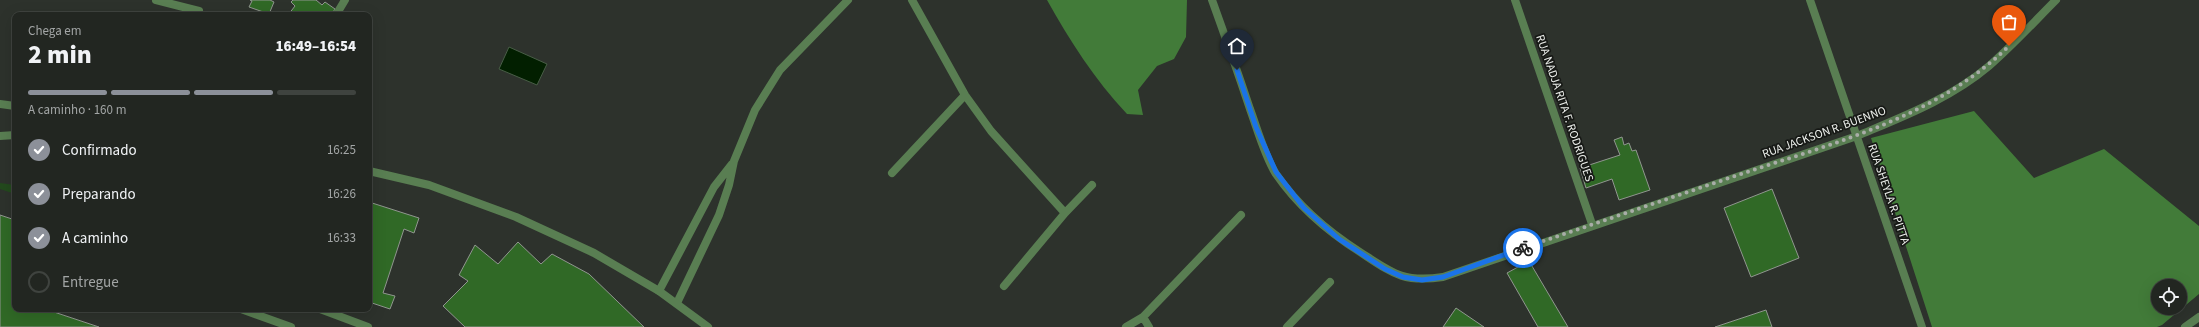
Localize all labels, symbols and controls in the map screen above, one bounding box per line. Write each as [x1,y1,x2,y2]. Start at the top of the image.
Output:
pin [1992,5,2026,46]
icon: bag [1998,11,2020,33]
text: Chega em [28,22,82,40]
pin [1220,29,1254,70]
street label: RUA NADJA RITA F. RODRIGUES [1531,32,1598,184]
icon: home [1226,35,1248,57]
text: 2 min [28,36,92,73]
text: 16:49–16:54 [275,36,356,57]
text: A caminho · 160 m [28,101,126,119]
street label: RUA JACKSON R. BUENNO [1760,102,1888,163]
icon: check [28,139,50,161]
text: Confirmado [62,140,137,161]
text: 16:25 [327,141,356,159]
street label: RUA SHEYLA R. PITTA [1863,142,1914,247]
icon: check [28,183,50,205]
text: Preparando [62,184,136,205]
text: 16:26 [327,185,356,203]
icon: check [28,227,50,249]
text: A caminho [62,228,128,249]
courier [1503,228,1543,268]
text: 16:33 [327,229,356,247]
icon: bike [1512,237,1534,259]
text: Entregue [62,272,119,293]
map controls [2151,279,2187,315]
button: locate [2151,279,2187,315]

